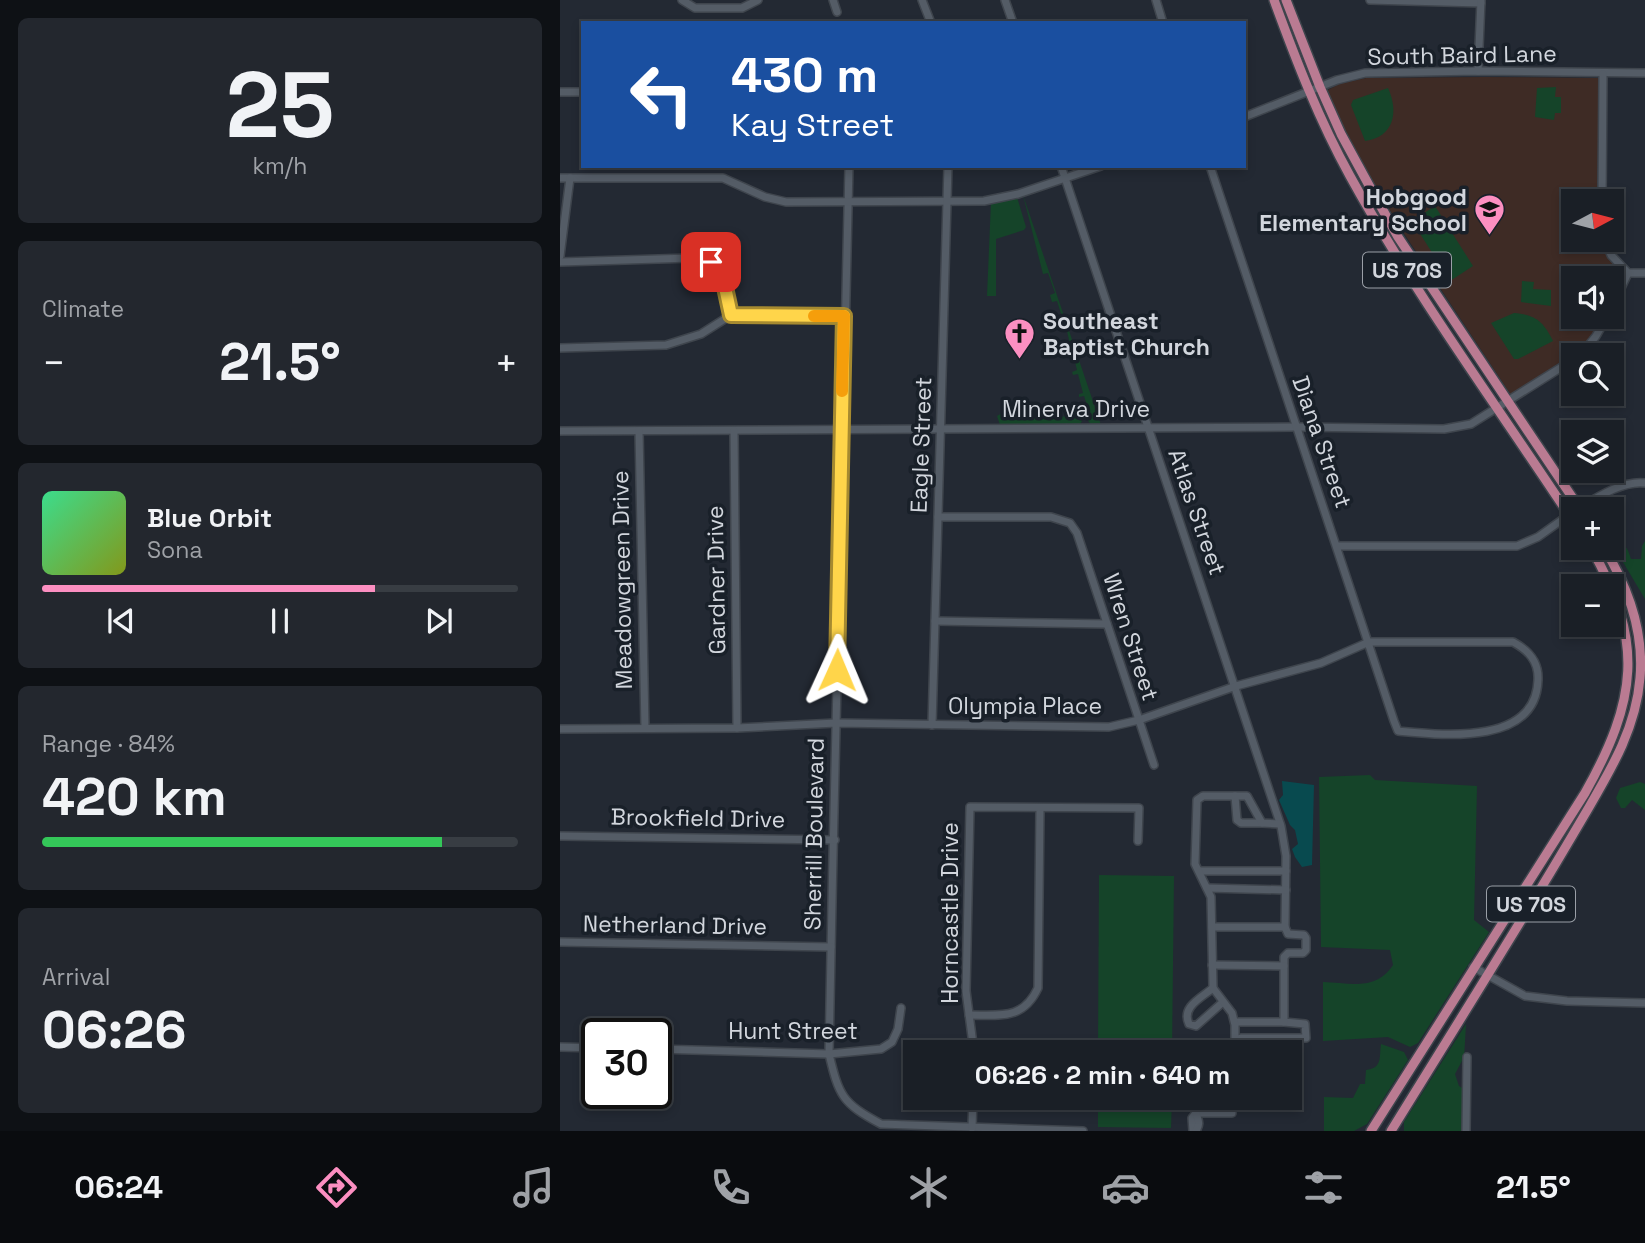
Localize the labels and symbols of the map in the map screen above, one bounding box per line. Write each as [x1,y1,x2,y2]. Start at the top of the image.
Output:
street label: South Baird Lane [1367,38,1557,72]
place label: Hobgood Elementary School [1259,182,1467,238]
north arrow [1561,189,1624,252]
school or university icon: Hobgood Elementary School [1473,193,1507,237]
pin [681,232,741,292]
road number: US 70S [1363,252,1451,288]
place label: Southeast Baptist Church [1043,306,1210,362]
church icon: Southeast Baptist Church [1003,317,1037,361]
street label: Diana Street [1285,372,1359,512]
street label: Eagle Street [904,376,938,514]
street label: Minerva Drive [1002,394,1150,424]
street label: Atlas Street [1161,445,1233,579]
street label: Meadowgreen Drive [605,470,639,690]
street label: Gardner Drive [700,505,732,655]
street label: Wren Street [1096,569,1166,705]
position arrow [800,633,874,707]
street label: Olympia Place [948,691,1102,721]
street label: Sherrill Boulevard [797,737,831,931]
street label: Brookfield Drive [610,801,786,835]
street label: Horncastle Drive [935,822,965,1004]
road number: US 70S [1487,886,1575,922]
street label: Netherland Drive [583,908,767,942]
street label: Hunt Street [728,1016,858,1046]
speed limit sign: 30 [581,1018,672,1109]

